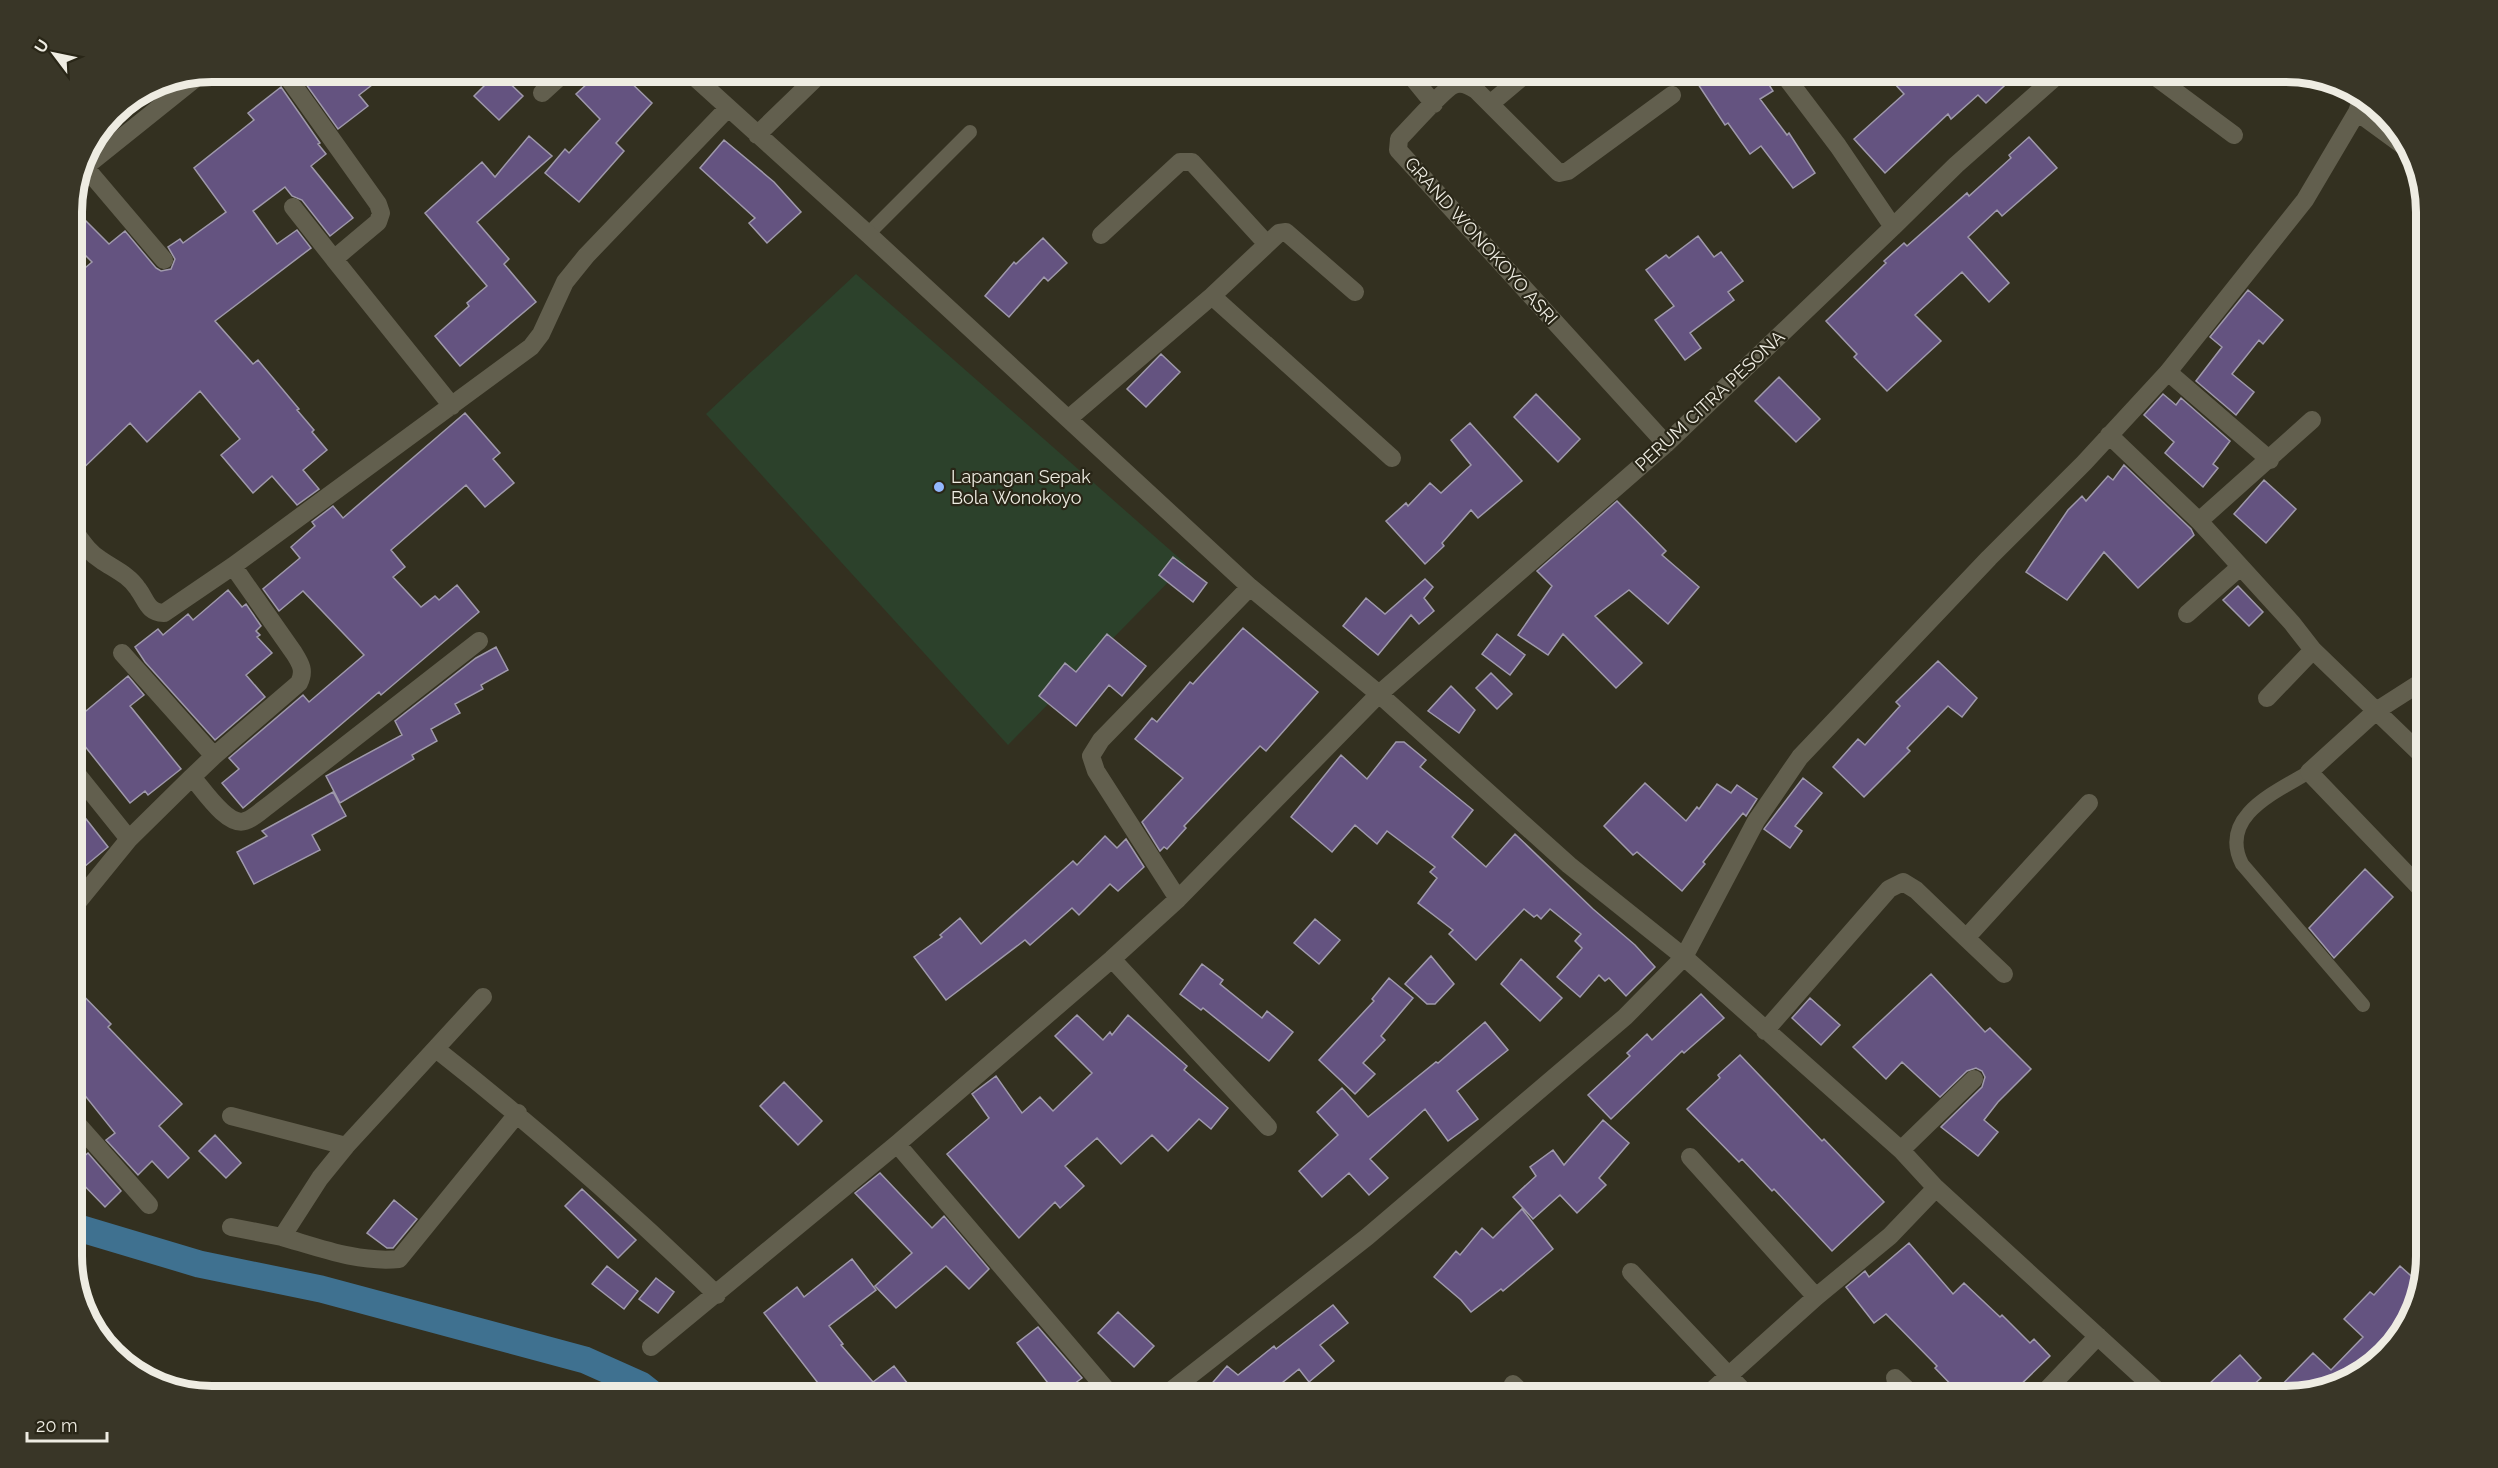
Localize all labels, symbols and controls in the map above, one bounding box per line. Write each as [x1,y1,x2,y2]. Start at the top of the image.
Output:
north arrow [24,24,84,84]
text: U [30,36,53,56]
street label: GRAND WONOKOYO ASRI [1401,153,1562,329]
street label: PERUM CITRA PESONA [1631,326,1789,475]
place label: Lapangan Sepak Bola Wonokoyo [951,466,1091,508]
marker: Lapangan Sepak Bola Wonokoyo [932,480,946,494]
scale bar [27,1405,106,1443]
text: 20 m [36,1415,78,1436]

